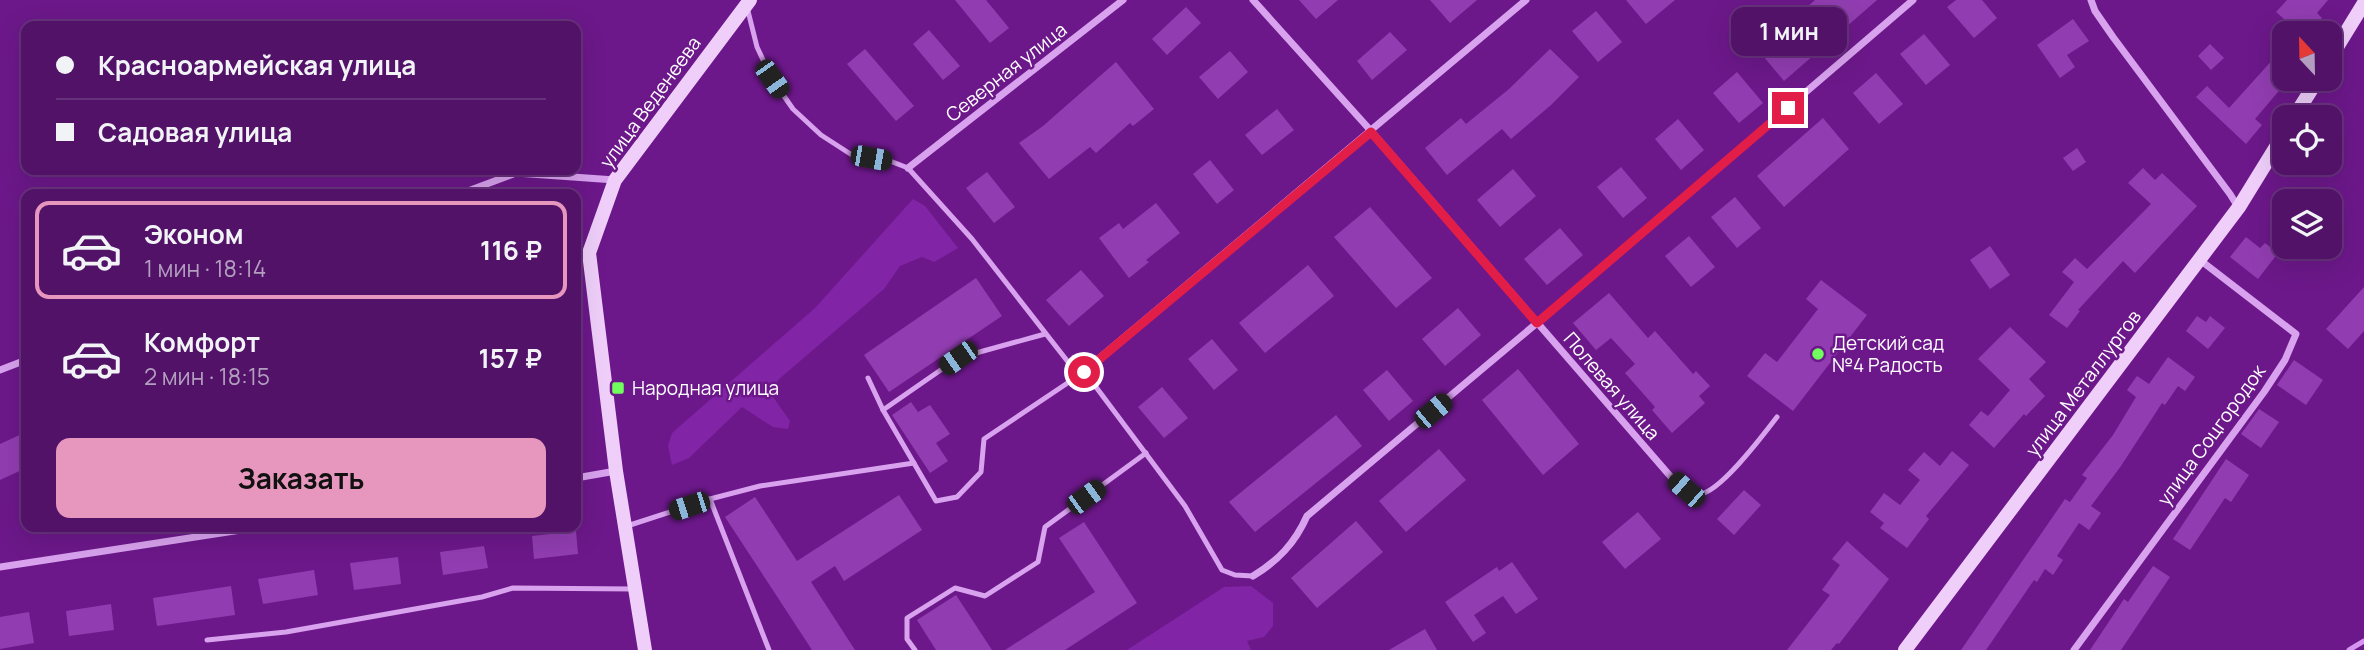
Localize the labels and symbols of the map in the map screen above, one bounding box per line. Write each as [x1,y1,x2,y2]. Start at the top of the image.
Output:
callout: 1 мин [1730,7,1846,56]
street label: Северная улица [940,17,1072,127]
north arrow [2272,21,2342,91]
street label: улица Веденеева [593,31,707,173]
car [752,56,793,102]
route end [1772,92,1804,124]
car [849,144,894,172]
street label: улица Металлургов [2019,304,2147,462]
street label: Полевая улица [1558,326,1666,446]
place label: Детский сад №4 Радость [1832,330,1944,378]
car [935,337,982,379]
marker: Детский сад №4 Радость [1810,346,1826,362]
route start [1068,356,1100,388]
street label: улица Соцгородок [2151,359,2271,511]
place label: Народная улица [632,375,779,401]
marker: Народная улица [610,380,626,396]
car [1411,389,1456,433]
car [1664,468,1709,512]
car [1063,476,1110,518]
car [666,490,713,522]

